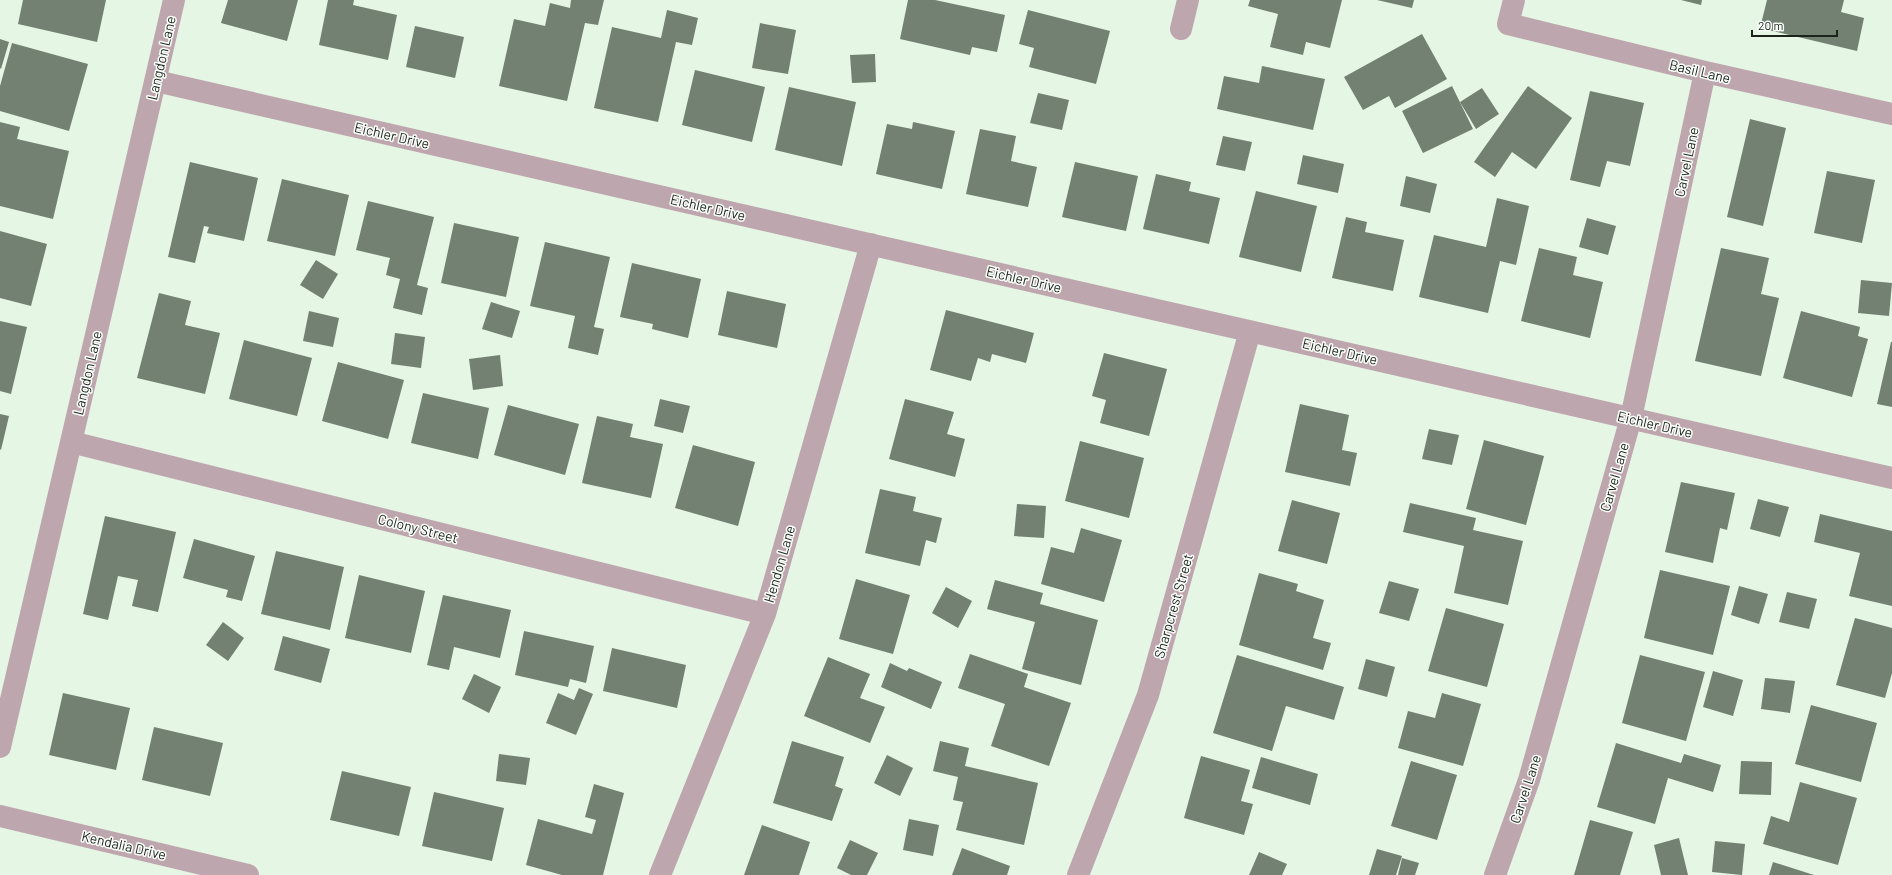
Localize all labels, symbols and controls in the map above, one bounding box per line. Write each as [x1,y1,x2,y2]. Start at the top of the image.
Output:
scale bar [1752,12,1837,38]
street label: Langdon Lane [143,14,179,102]
text: 20 m [1758,18,1784,32]
street label: Basil Lane [1668,56,1732,86]
street label: Eichler Drive [353,118,431,152]
street label: Carvel Lane [1670,126,1702,198]
street label: Eichler Drive [669,190,747,224]
street label: Eichler Drive [985,262,1063,296]
street label: Langdon Lane [69,329,105,417]
street label: Eichler Drive [1301,334,1379,368]
street label: Eichler Drive [1616,407,1694,441]
street label: Carvel Lane [1596,441,1632,513]
street label: Colony Street [376,510,460,546]
street label: Hendon Lane [760,523,798,605]
street label: Sharpcrest Street [1150,552,1196,660]
street label: Carvel Lane [1506,753,1544,825]
street label: Kendalia Drive [80,827,168,863]

